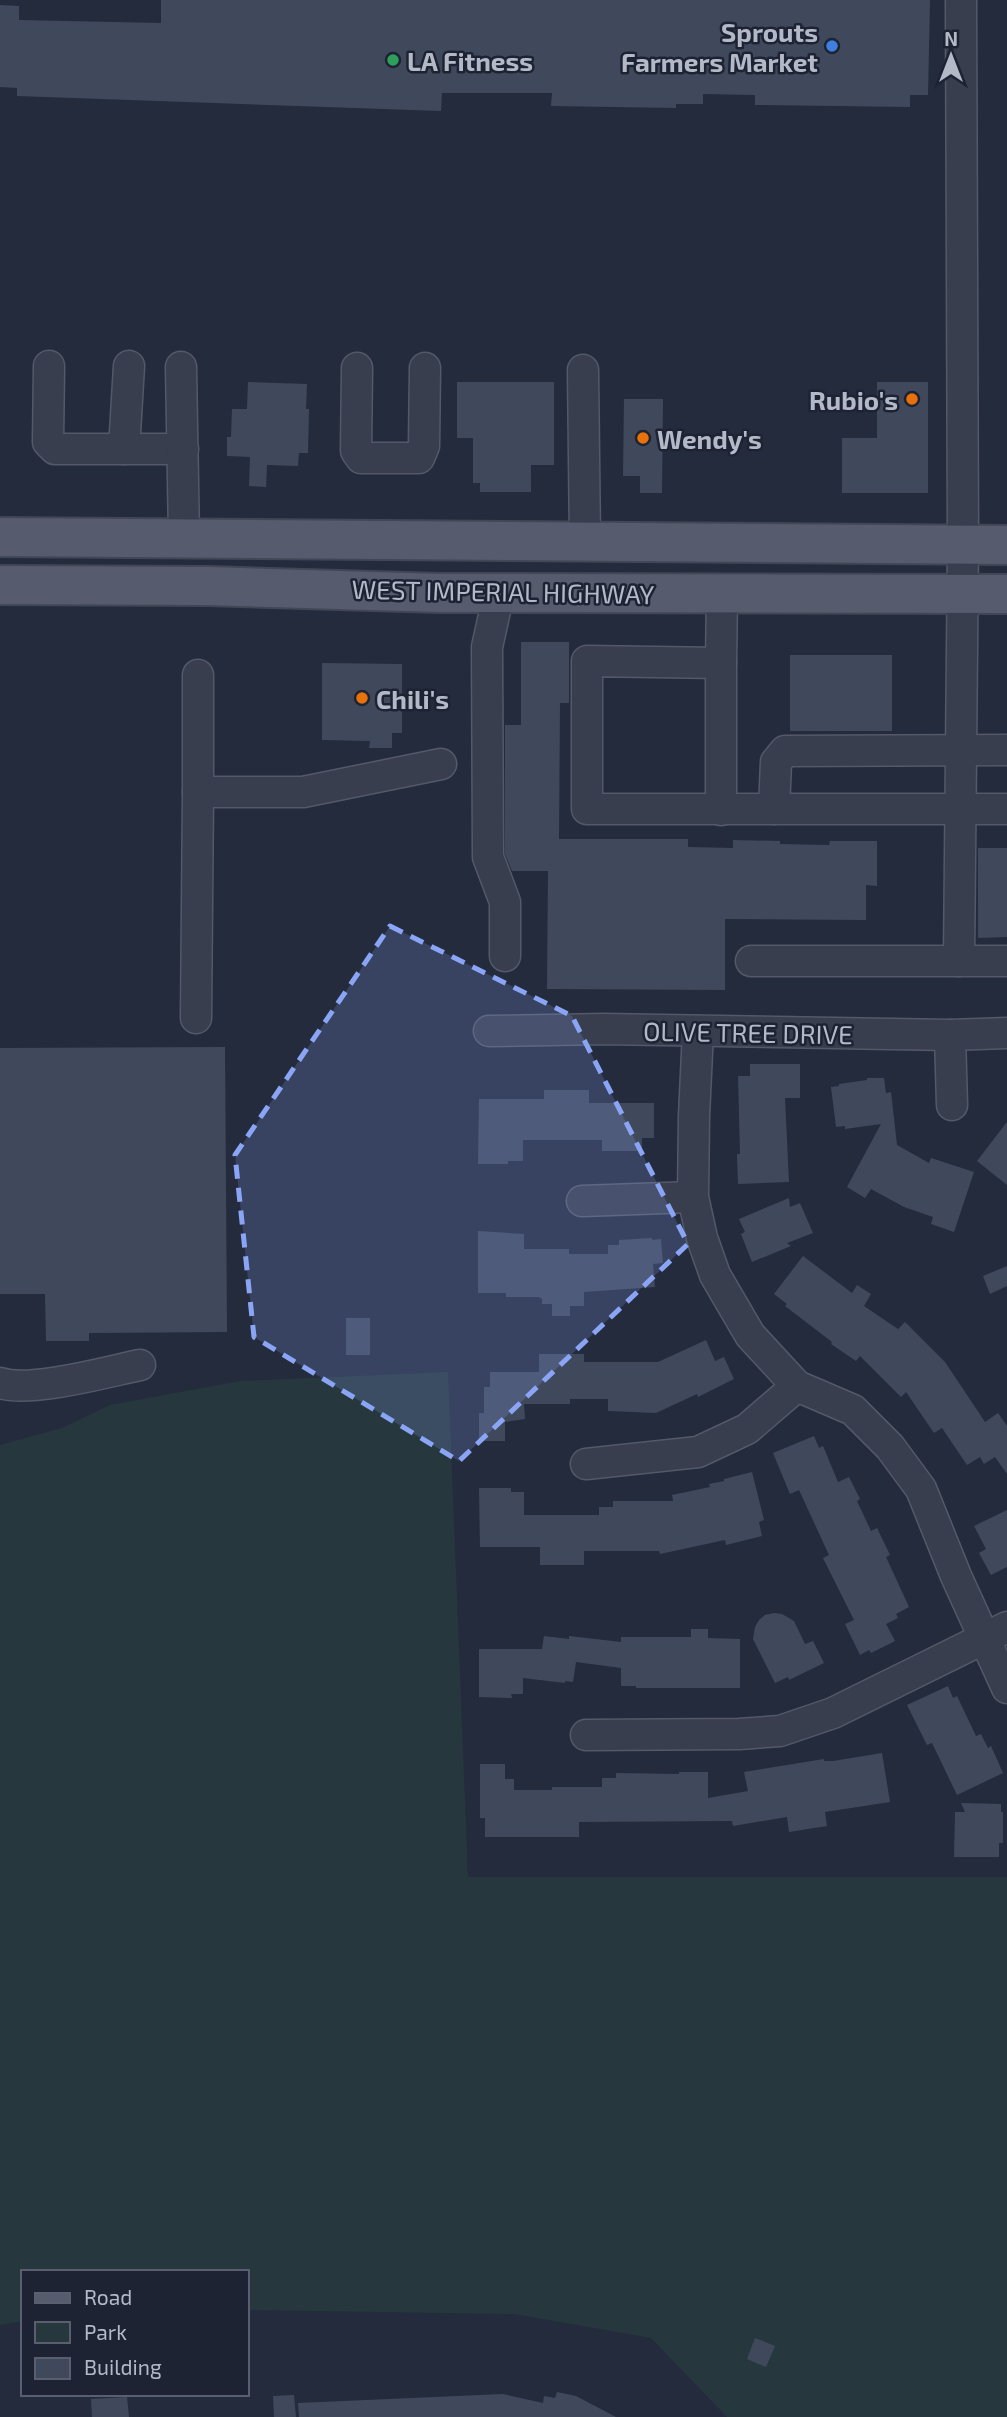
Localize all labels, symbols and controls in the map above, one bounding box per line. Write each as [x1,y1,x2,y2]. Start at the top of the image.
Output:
place label: Sprouts Farmers Market [621,16,818,77]
north arrow [916,21,986,91]
text: N [944,27,958,50]
marker: Sprouts Farmers Market [824,38,840,54]
place label: LA Fitness [407,45,533,76]
marker: LA Fitness [385,52,401,68]
place label: Rubio's [809,384,898,415]
marker: Rubio's [904,391,920,407]
place label: Wendy's [657,423,762,455]
marker: Wendy's [635,430,651,446]
street label: WEST IMPERIAL HIGHWAY [351,573,655,609]
place label: Chili's [376,683,449,714]
marker: Chili's [354,690,370,706]
street label: OLIVE TREE DRIVE [643,1015,853,1049]
legend [21,2270,248,2396]
text: Road [84,2284,132,2309]
text: Park [84,2319,127,2344]
text: Building [84,2354,162,2379]

